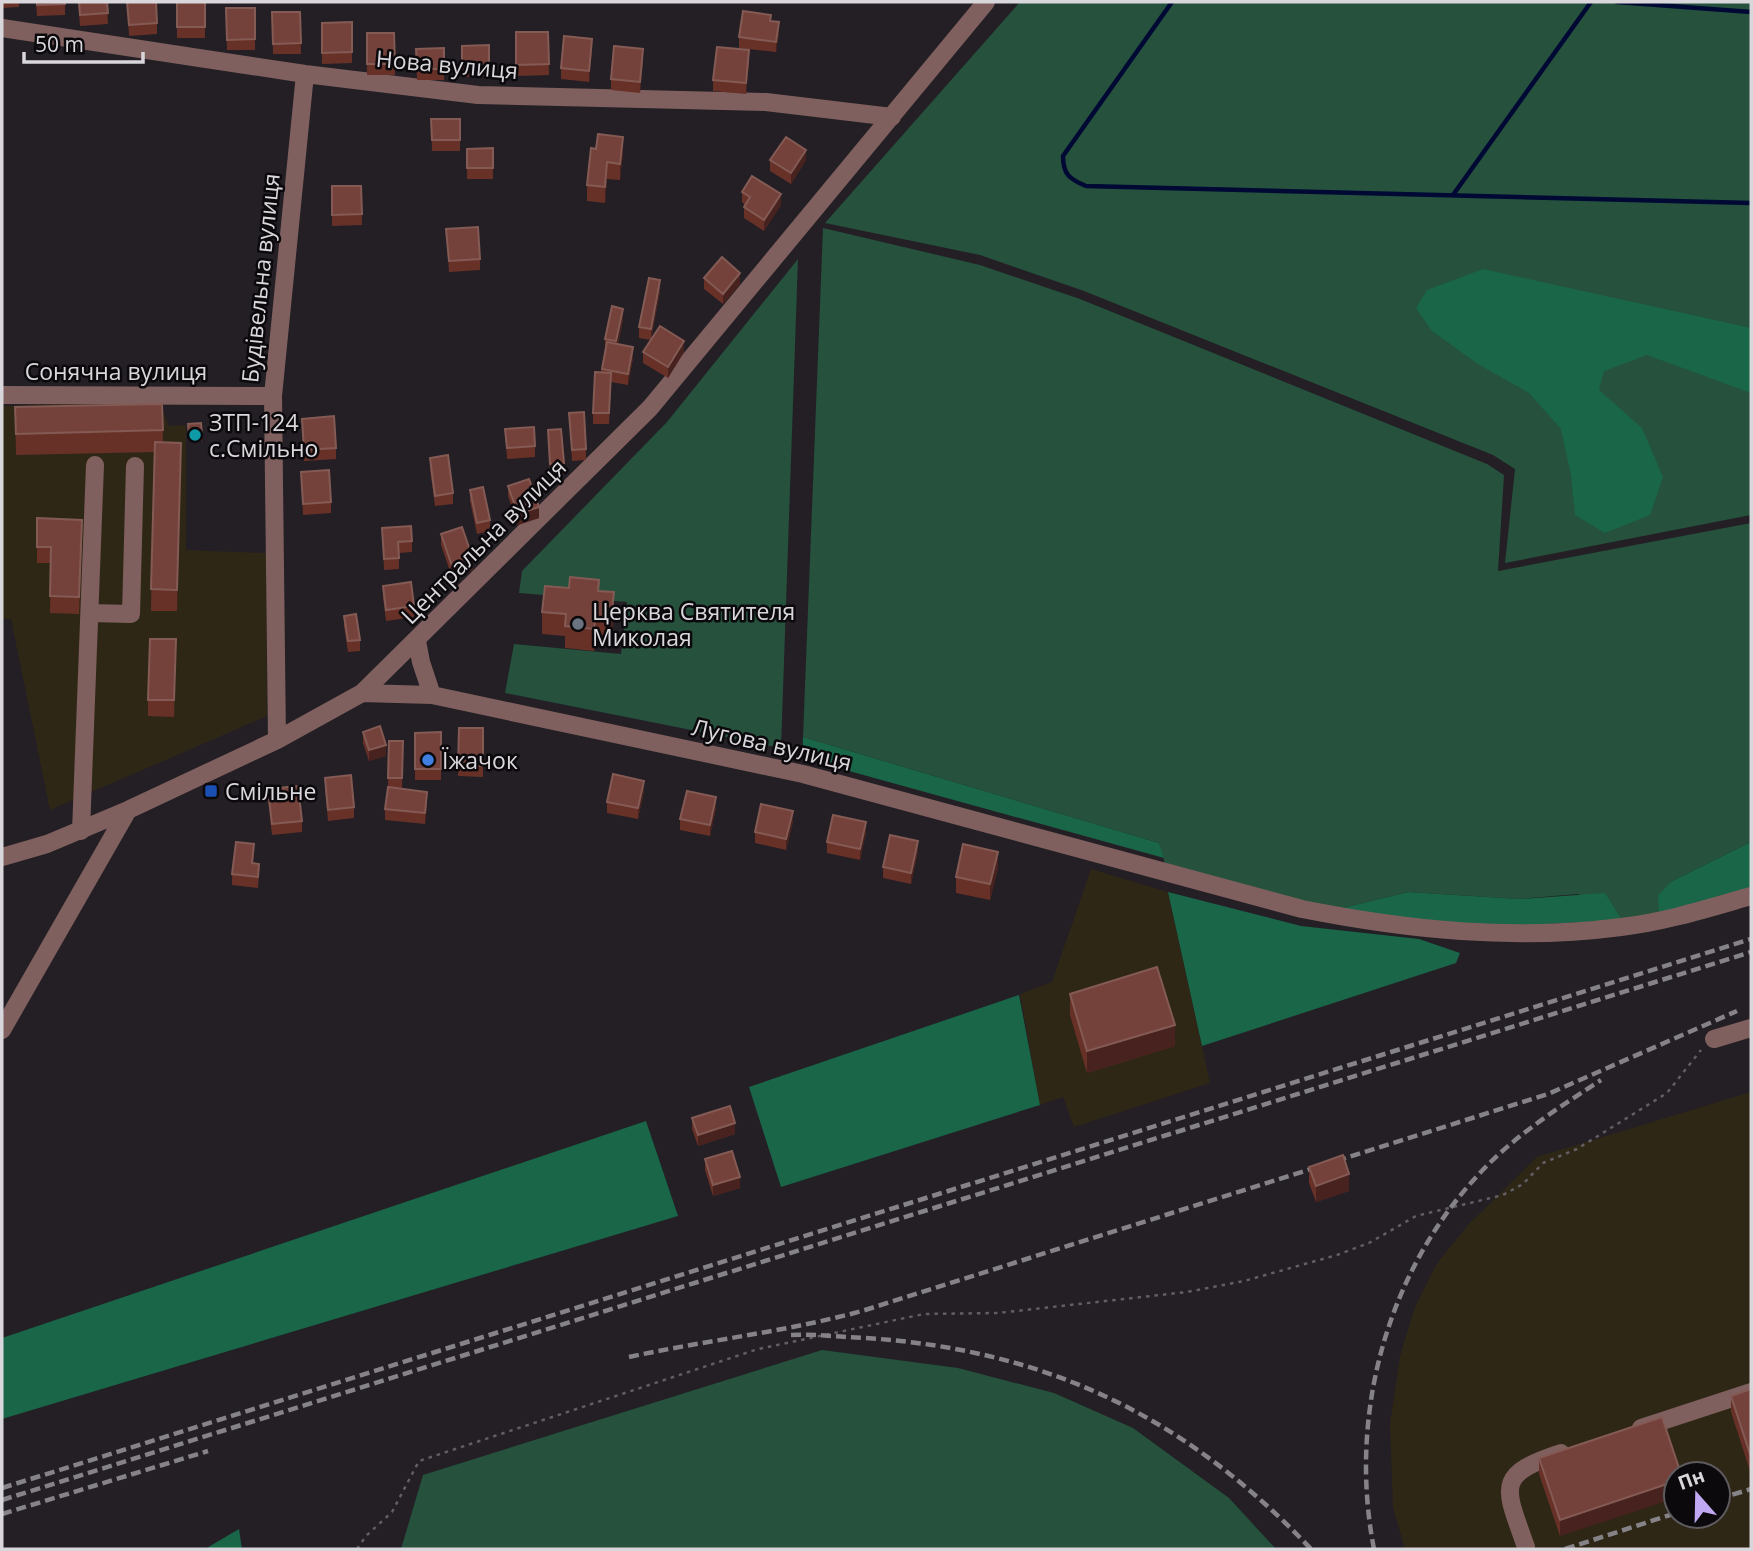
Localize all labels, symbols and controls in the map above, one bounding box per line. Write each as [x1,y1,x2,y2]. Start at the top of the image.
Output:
scale bar [24,21,144,65]
text: 50 m [35,30,84,58]
street label: Нова вулиця [375,42,519,86]
street label: Будівельна вулиця [233,172,287,384]
street label: Сонячна вулиця [25,355,207,387]
place label: ЗТП-124 с.Смільно [209,406,318,464]
marker: ЗТП-124 с.Смільно [187,427,203,443]
street label: Центральна вулиця [393,451,573,631]
place label: Церква Святителя Миколая [592,595,795,653]
marker: Церква Святителя Миколая [570,616,586,632]
street label: Лугова вулиця [689,710,855,778]
place label: Їжачок [442,744,518,776]
marker: Їжачок [420,752,436,768]
place label: Смільне [225,775,316,807]
marker: Смільне [203,783,219,799]
north arrow [1662,1460,1732,1530]
text: Пн [1674,1462,1708,1496]

